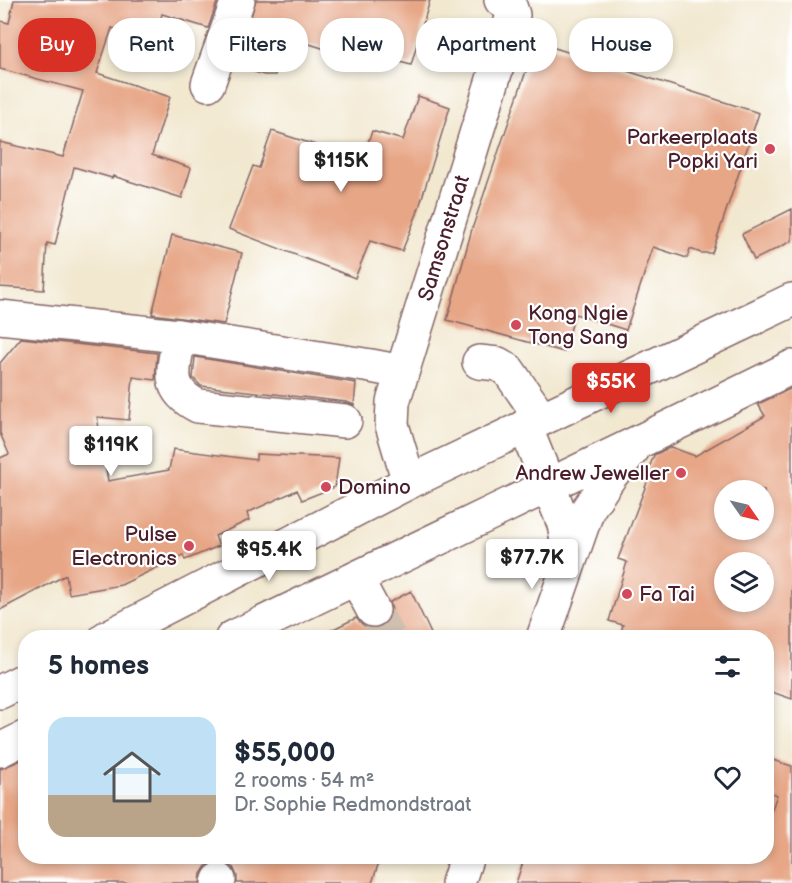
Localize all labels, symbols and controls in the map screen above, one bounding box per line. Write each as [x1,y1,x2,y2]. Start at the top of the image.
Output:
chip: Buy [18,18,96,72]
chip: Rent [108,18,195,72]
chip: Filters [207,18,308,72]
chip: New [320,18,404,72]
chip: Apartment [416,18,557,72]
chip: House [569,18,673,72]
place label: Parkeerplaats Popki Yari [627,125,758,174]
pin: $115K [299,142,383,193]
marker: Parkeerplaats Popki Yari [763,142,777,156]
text: $115K [313,149,369,173]
street label: Samsonstraat [413,171,475,304]
place label: Kong Ngie Tong Sang [528,301,628,350]
marker: Kong Ngie Tong Sang [509,318,523,332]
pin: $55K [575,363,647,414]
text: $55K [586,370,636,394]
pin: $119K [69,426,153,477]
text: $119K [83,433,139,457]
place label: Andrew Jeweller [515,461,669,486]
marker: Andrew Jeweller [674,466,688,480]
place label: Domino [338,475,411,500]
marker: Domino [319,480,333,494]
north arrow [714,480,774,540]
map controls [714,480,774,612]
place label: Pulse Electronics [71,522,177,571]
pin: $95.4K [220,531,318,582]
text: $95.4K [236,538,302,562]
marker: Pulse Electronics [182,539,196,553]
pin: $77.7K [483,539,581,590]
text: $77.7K [500,546,564,570]
button: layers [714,552,774,612]
place label: Fa Tai [639,582,695,607]
marker: Fa Tai [620,587,634,601]
icon: filters [711,650,744,683]
text: 5 homes [48,651,149,682]
text: $55,000 [234,738,336,769]
icon: home [96,741,168,813]
icon: heart [711,761,744,794]
text: 2 rooms · 54 m² [234,769,374,793]
text: Dr. Sophie Redmondstraat [234,793,471,817]

